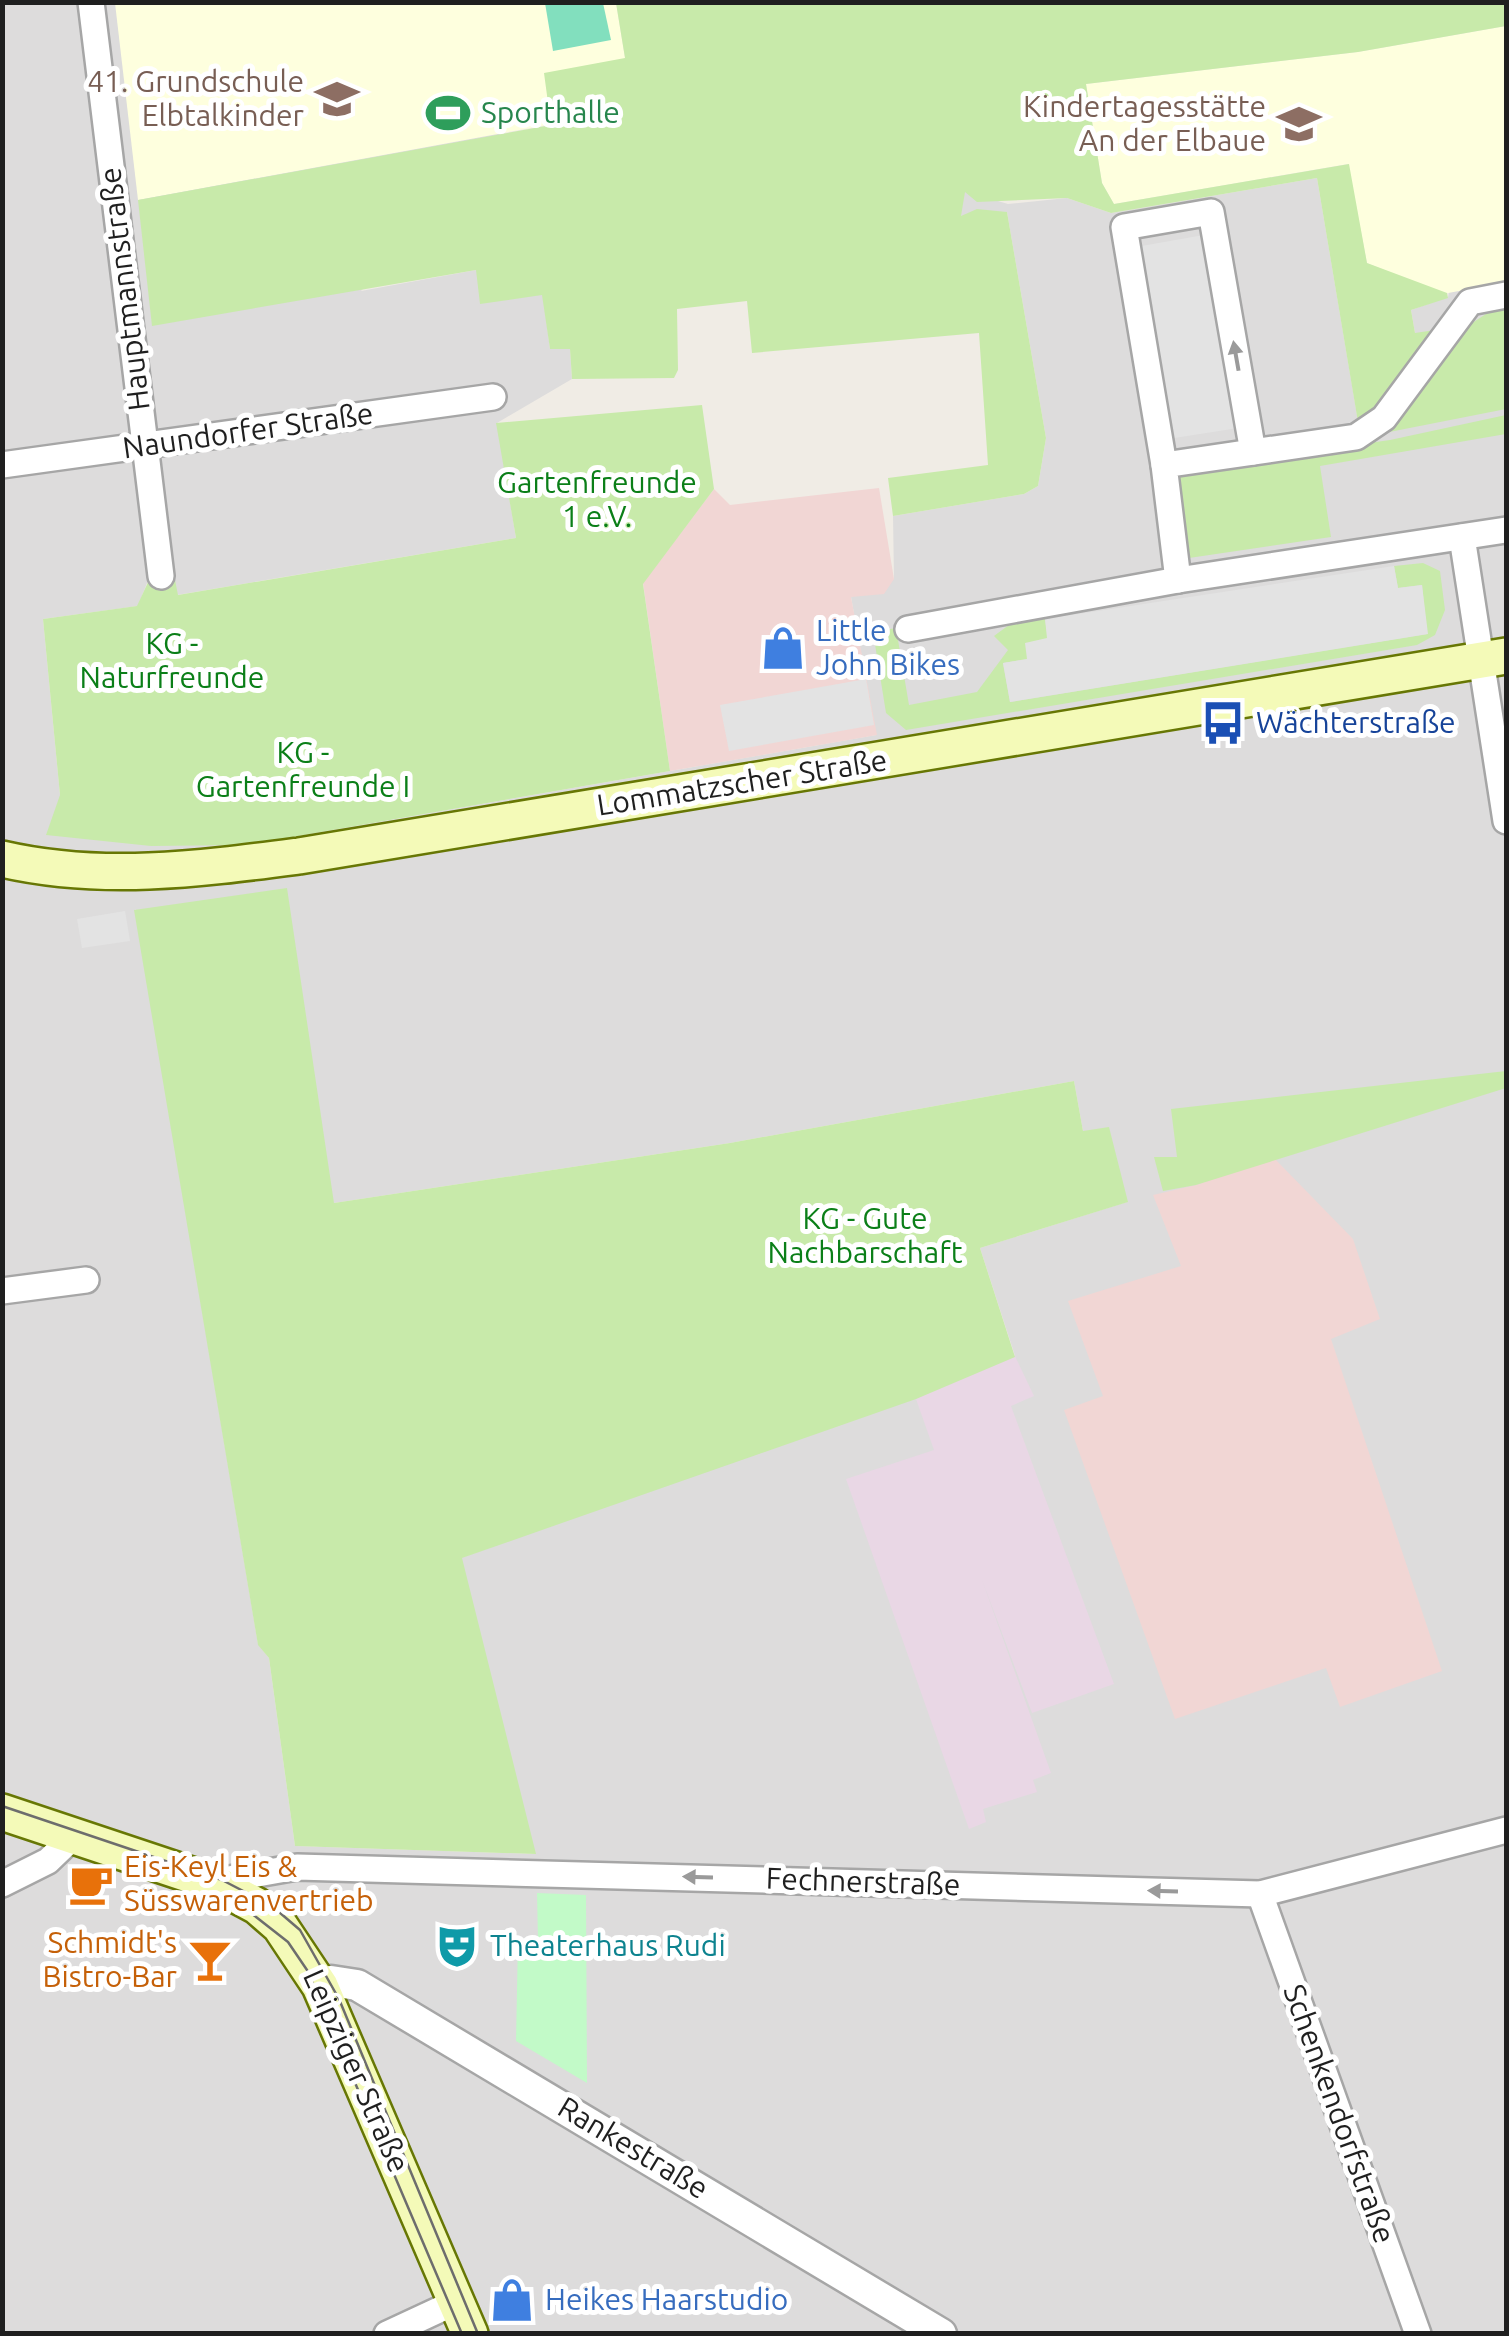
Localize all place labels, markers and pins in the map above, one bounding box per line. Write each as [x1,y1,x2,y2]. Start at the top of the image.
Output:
place label: 41. Grundschule Elbtalkinder [87,64,305,132]
school or university icon: 41. Grundschule Elbtalkinder [313,75,361,123]
sports icon: Sporthalle [424,89,472,137]
place label: Kindertagesstätte An der Elbaue [1023,89,1266,157]
place label: Sporthalle [481,95,620,129]
school or university icon: Kindertagesstätte An der Elbaue [1275,100,1323,148]
place label: Little John Bikes [816,613,960,681]
shop icon: Little John Bikes [759,624,807,672]
bus stop icon: Wächterstraße [1199,699,1247,747]
place label: Wächterstraße [1256,705,1456,739]
place label: Eis-Keyl Eis & Süsswarenvertrieb [124,1849,374,1917]
cafe icon: Eis-Keyl Eis & Süsswarenvertrieb [67,1860,115,1908]
theatre icon: Theaterhaus Rudi [433,1922,481,1970]
place label: Schmidt's Bistro-Bar [42,1925,178,1993]
place label: Theaterhaus Rudi [490,1928,726,1962]
bar icon: Schmidt's Bistro-Bar [186,1936,234,1984]
shop icon: Heikes Haarstudio [488,2276,536,2324]
place label: Heikes Haarstudio [545,2282,788,2316]

